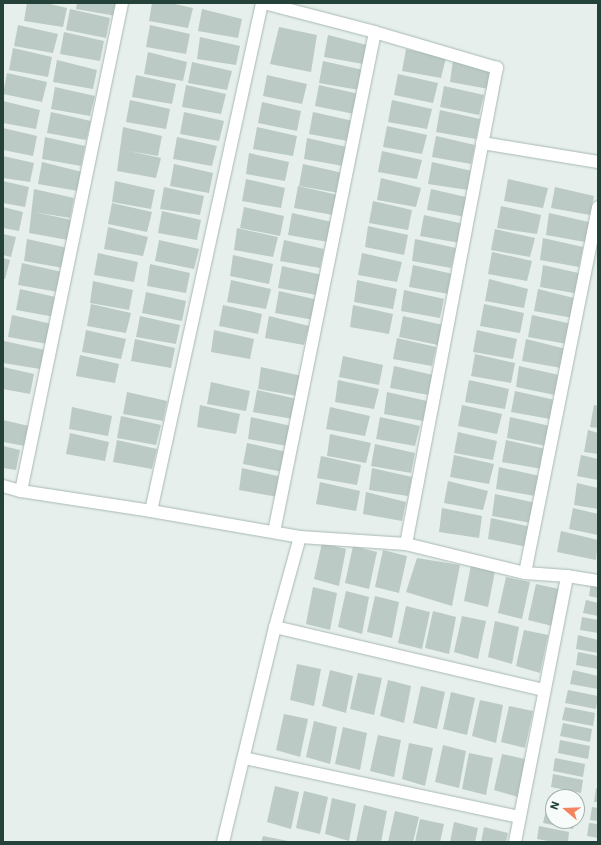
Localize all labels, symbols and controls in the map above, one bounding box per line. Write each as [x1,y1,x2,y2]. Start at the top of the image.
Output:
north arrow [545,789,585,829]
text: N [547,799,563,811]

